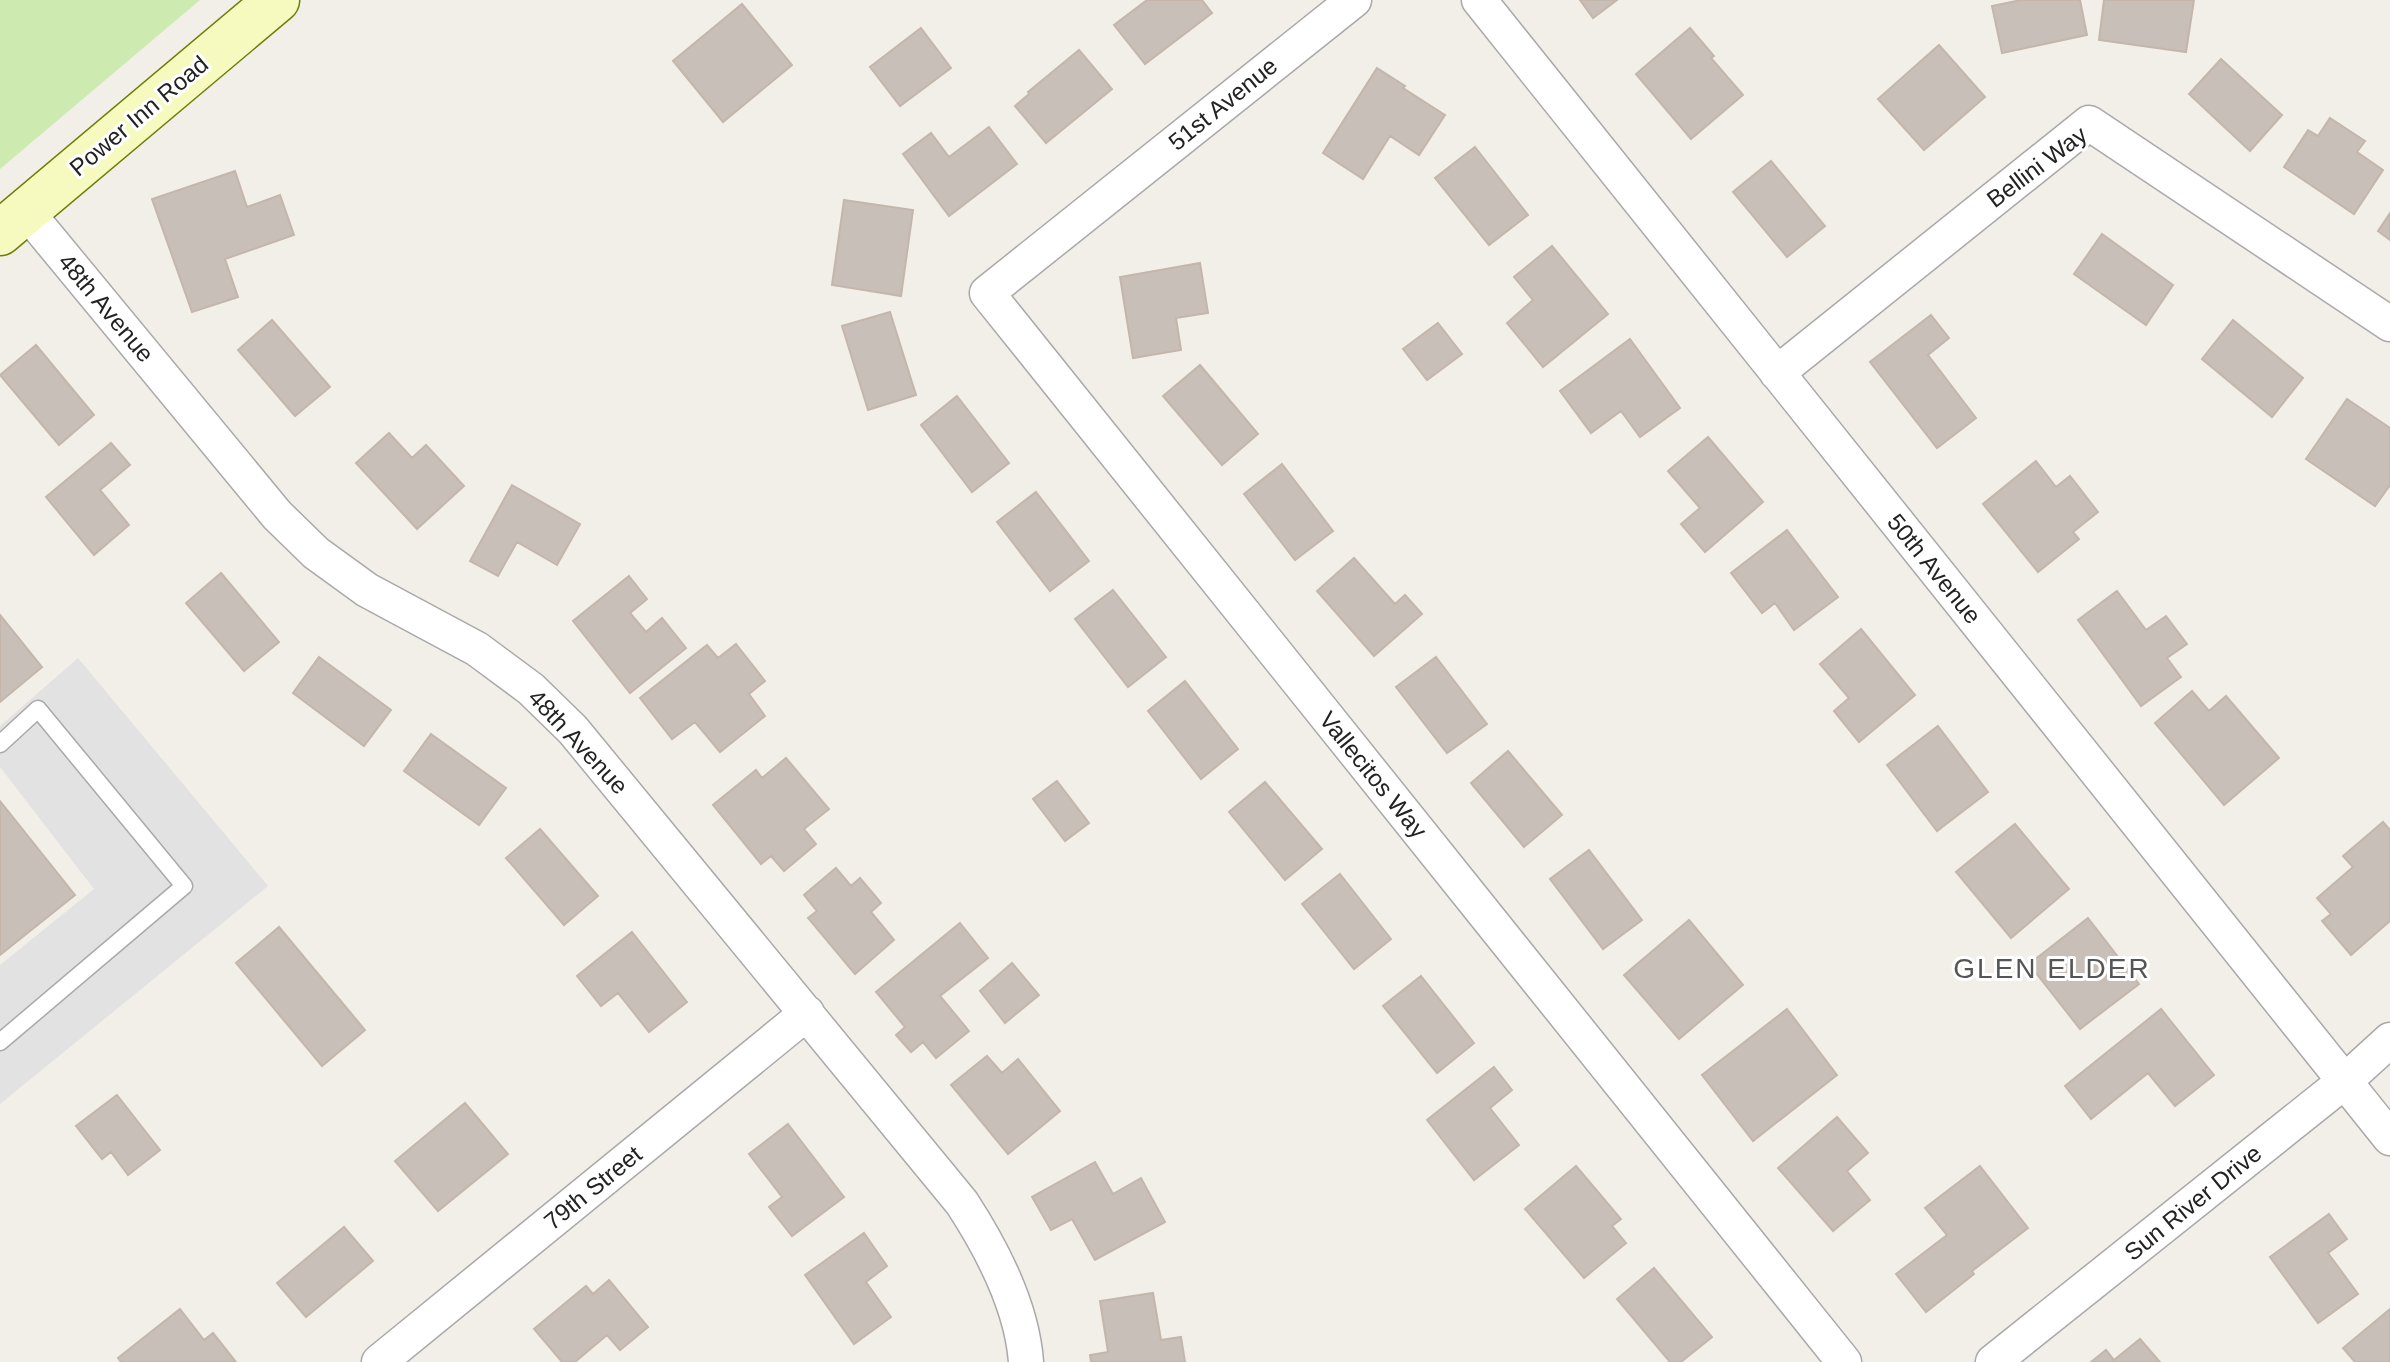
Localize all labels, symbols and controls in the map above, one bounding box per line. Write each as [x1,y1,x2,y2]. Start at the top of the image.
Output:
street label: Power Inn Road [64,50,213,181]
street label: 51st Avenue [1163,52,1282,156]
street label: Bellini Way [1982,120,2092,213]
street label: 48th Avenue [53,248,159,367]
street label: 50th Avenue [1882,508,1987,629]
street label: 48th Avenue [523,684,634,800]
street label: Vallecitos Way [1314,706,1433,843]
district label: GLEN ELDER [1953,953,2151,984]
street label: Sun River Drive [2119,1139,2266,1266]
street label: 79th Street [539,1140,647,1235]

